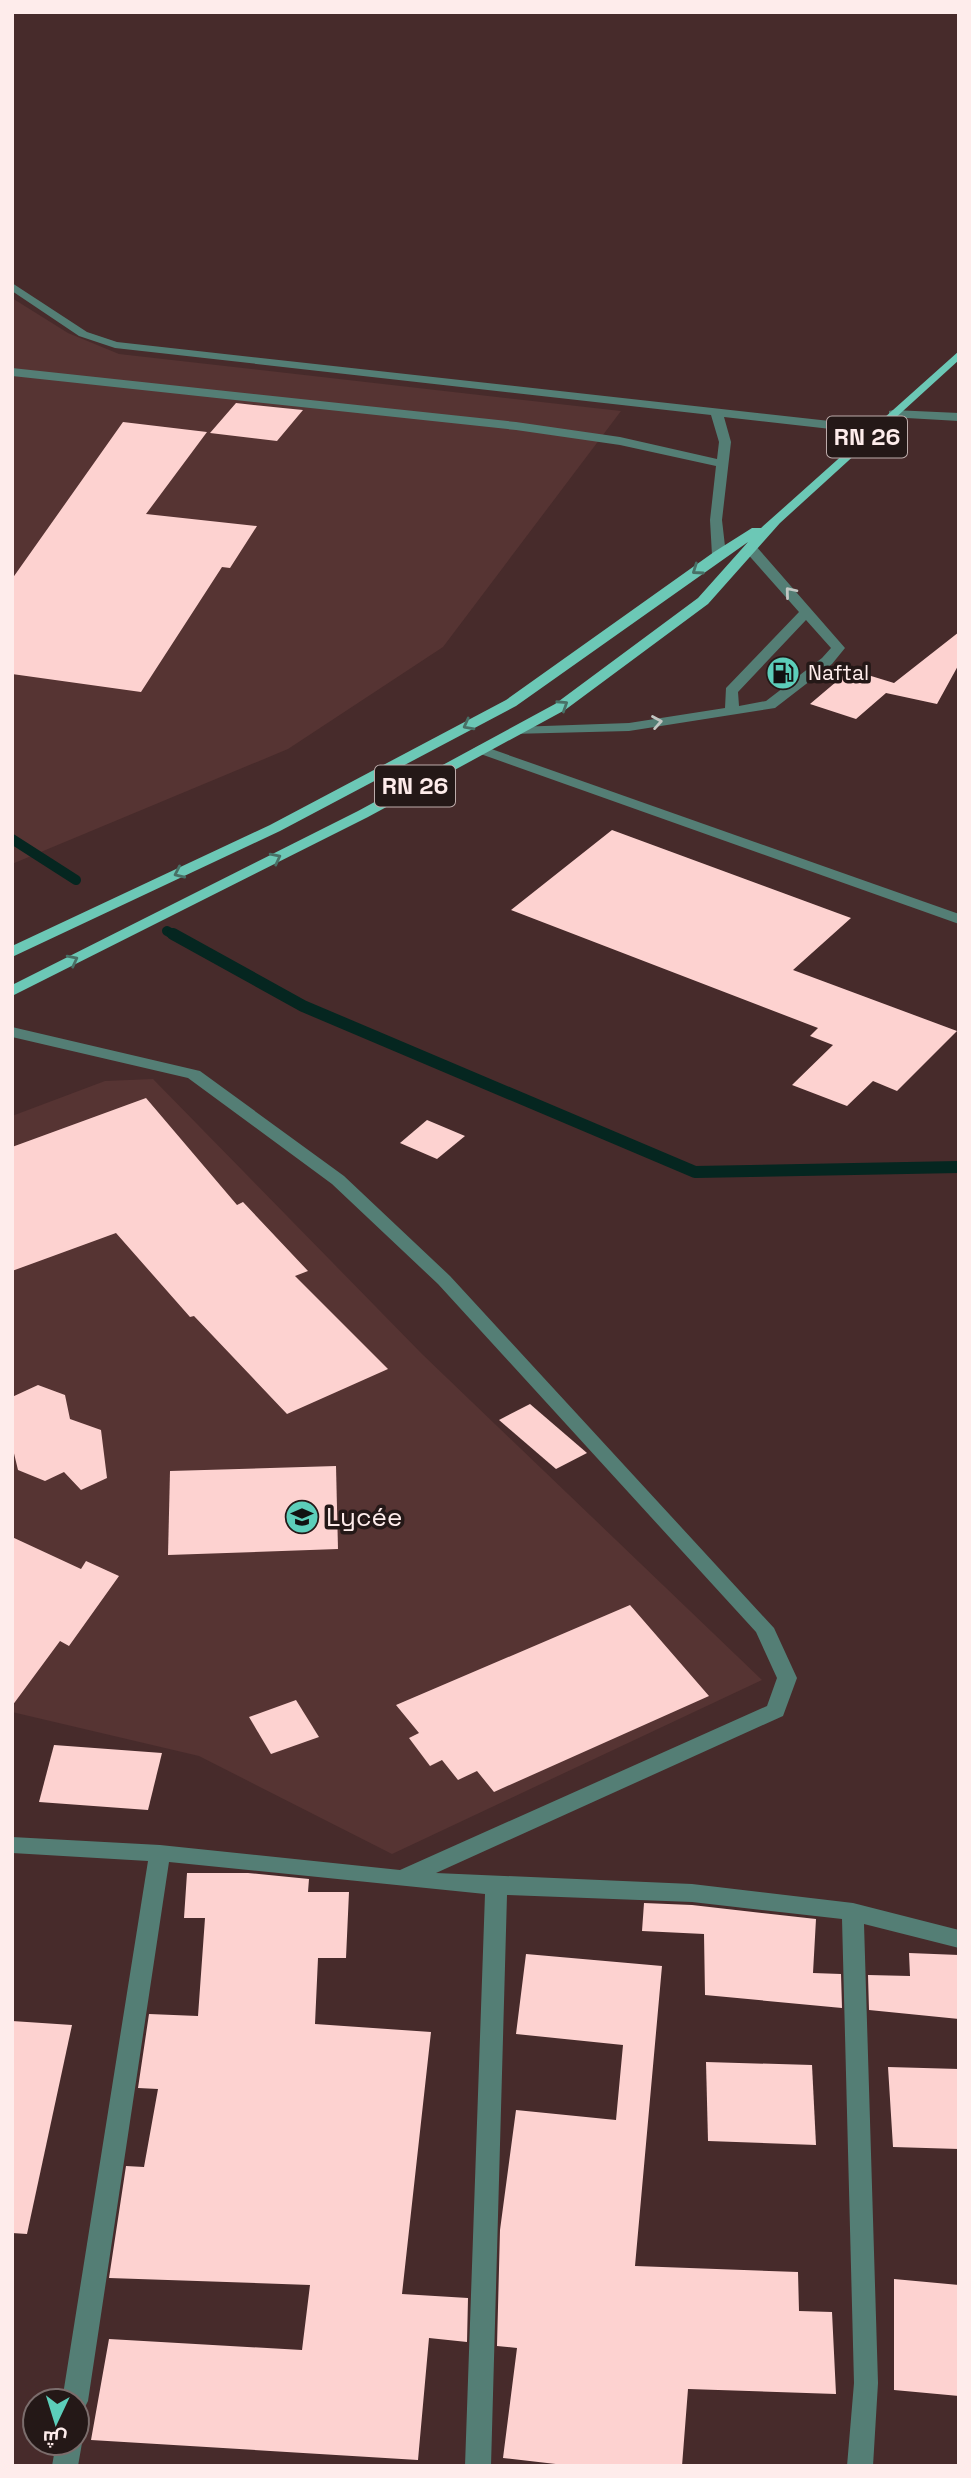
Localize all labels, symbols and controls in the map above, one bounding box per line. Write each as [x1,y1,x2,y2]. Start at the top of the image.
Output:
road number: RN 26 [827,416,907,458]
one-way arrow [692,562,705,574]
one-way arrow [786,587,798,600]
fuel station icon: Naftal [764,654,802,692]
place label: Naftal [808,659,869,686]
one-way arrow [555,700,568,713]
one-way arrow [651,716,663,731]
one-way arrow [463,717,476,730]
road number: RN 26 [375,766,455,806]
one-way arrow [269,852,281,866]
one-way arrow [174,865,186,879]
one-way arrow [66,955,78,969]
school or university icon: Lycée [283,1498,321,1536]
place label: Lycée [326,1500,402,1534]
north arrow [21,2387,91,2457]
text: ش [42,2425,68,2452]

